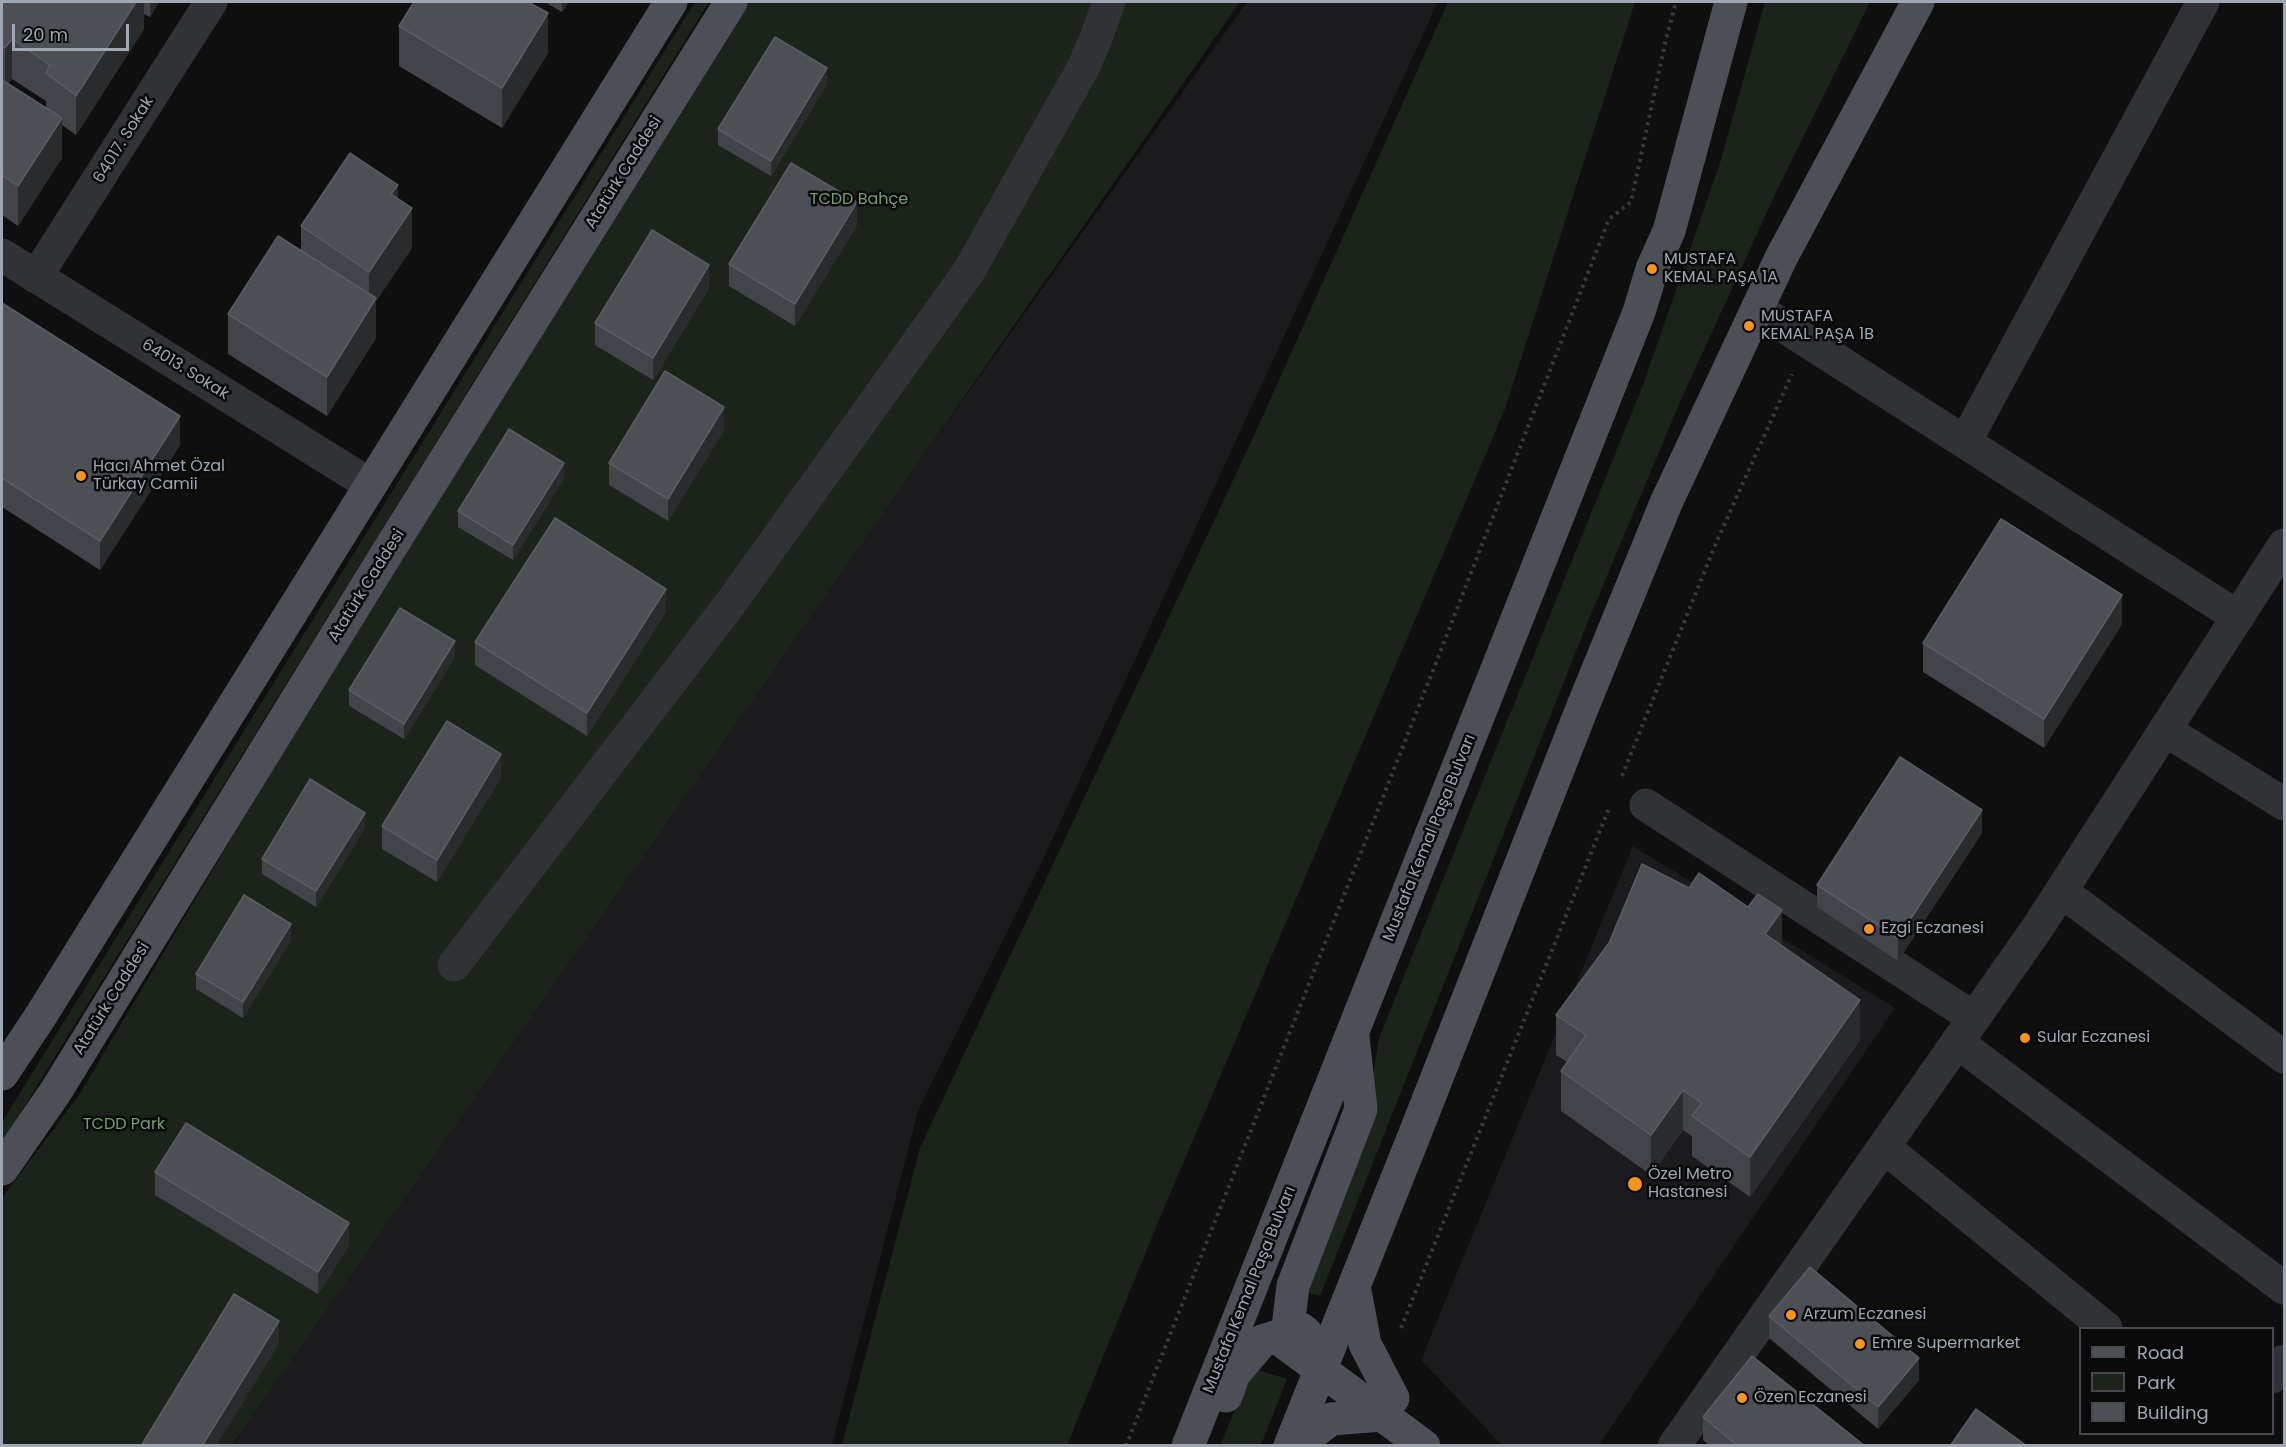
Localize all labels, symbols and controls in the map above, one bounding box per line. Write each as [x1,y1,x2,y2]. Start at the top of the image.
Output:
scale bar [15,12,132,50]
text: 20 m [23,22,68,47]
street label: 64017. Sokak [90,93,158,187]
street label: Atatürk Caddesi [582,113,666,233]
park label: TCDD Bahçe [810,190,908,210]
place label: MUSTAFA KEMAL PAŞA 1A [1664,250,1778,288]
marker: MUSTAFA KEMAL PAŞA 1A [1645,262,1659,276]
place label: MUSTAFA KEMAL PAŞA 1B [1761,307,1874,345]
marker: MUSTAFA KEMAL PAŞA 1B [1742,319,1756,333]
street label: 64013. Sokak [138,336,232,404]
place label: Hacı Ahmet Özal Türkay Camii [93,457,225,495]
marker: Hacı Ahmet Özal Türkay Camii [74,469,88,483]
street label: Atatürk Caddesi [325,526,409,646]
street label: Mustafa Kemal Paşa Bulvarı [1380,732,1480,944]
place label: Ezgi Eczanesi [1881,919,1984,939]
marker: Ezgi Eczanesi [1862,922,1876,936]
street label: Atatürk Caddesi [70,939,154,1059]
place label: Sular Eczanesi [2037,1028,2150,1048]
marker: Sular Eczanesi [2018,1031,2032,1045]
park label: TCDD Park [83,1115,165,1135]
place label: Özel Metro Hastanesi [1648,1165,1732,1203]
marker: Özel Metro Hastanesi [1626,1175,1644,1193]
street label: Mustafa Kemal Paşa Bulvarı [1200,1184,1300,1396]
place label: Arzum Eczanesi [1803,1305,1926,1325]
marker: Arzum Eczanesi [1784,1308,1798,1322]
legend [2079,1327,2274,1435]
place label: Emre Supermarket [1872,1334,2020,1354]
marker: Emre Supermarket [1853,1337,1867,1351]
text: Road [2137,1340,2184,1365]
text: Park [2137,1370,2176,1395]
place label: Özen Eczanesi [1754,1388,1867,1408]
marker: Özen Eczanesi [1735,1391,1749,1405]
text: Building [2137,1400,2209,1425]

